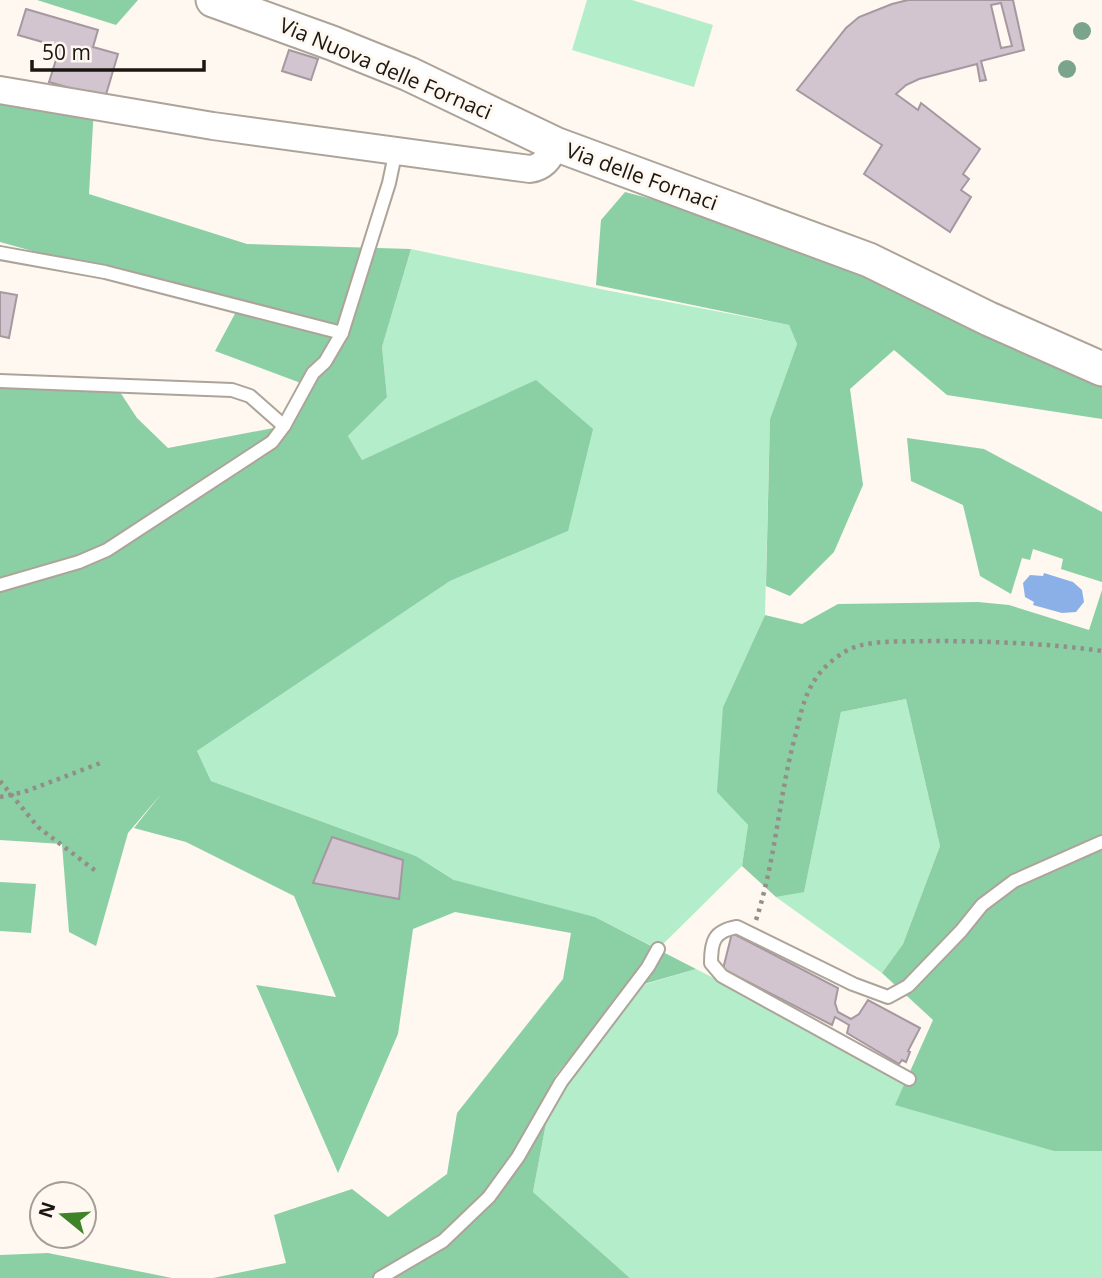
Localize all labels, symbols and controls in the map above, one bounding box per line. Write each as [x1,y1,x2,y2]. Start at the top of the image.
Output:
street label: Via Nuova delle Fornaci [275,11,497,125]
scale bar [32,28,203,72]
text: 50 m [42,38,91,66]
street label: Via delle Fornaci [562,136,722,216]
north arrow [28,1180,98,1250]
text: N [32,1198,62,1221]

